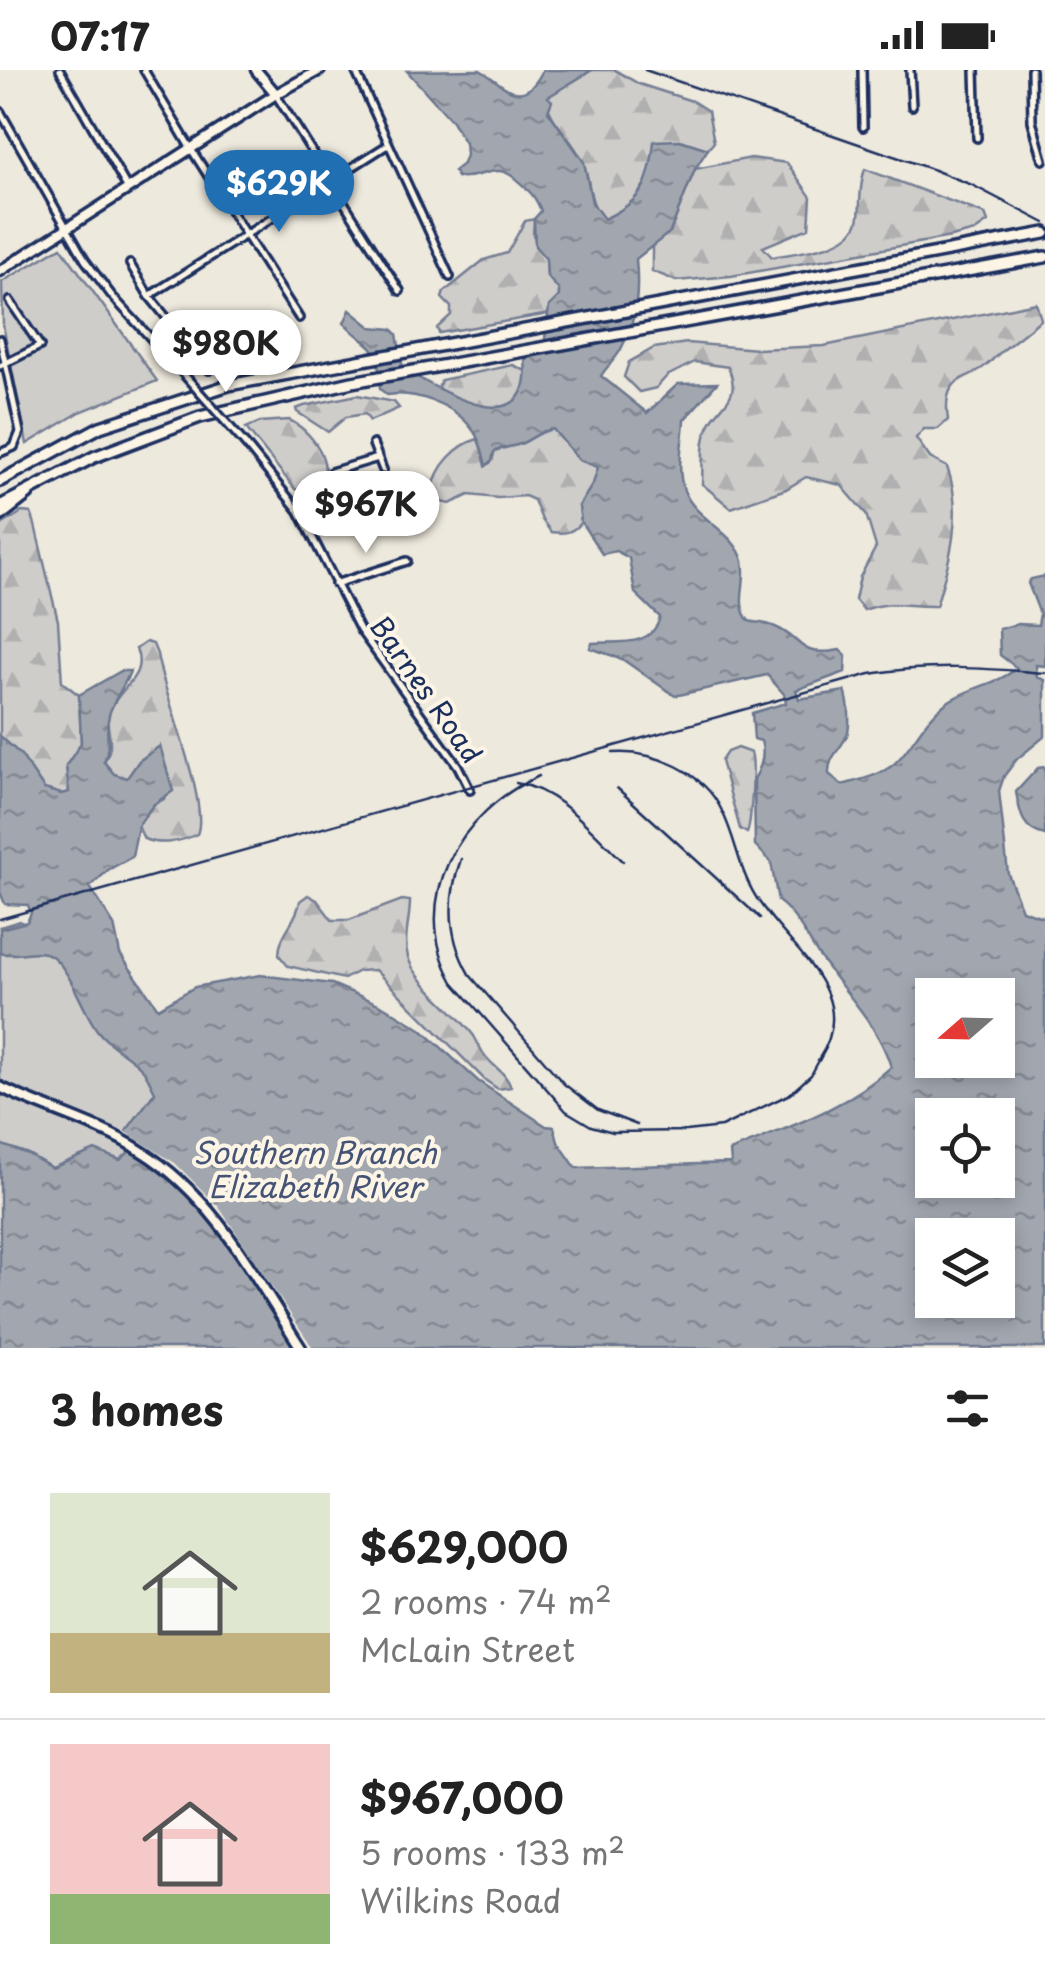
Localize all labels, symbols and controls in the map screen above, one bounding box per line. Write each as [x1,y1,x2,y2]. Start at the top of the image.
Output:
text: 07:17 [50,7,149,64]
pin: $629K [209,150,349,235]
text: $629K [226,158,332,206]
pin: $980K [156,310,296,395]
text: $980K [172,318,280,366]
pin: $967K [296,471,436,556]
text: $967K [314,479,418,527]
street label: Barnes Road [360,607,494,772]
north arrow [915,978,1015,1078]
map controls [915,978,1015,1318]
button: locate [915,1098,1015,1198]
water label: Southern Branch Elizabeth River [193,1129,437,1208]
button: layers [915,1218,1015,1318]
text: 3 homes [50,1377,223,1440]
icon: filters [940,1381,995,1436]
text: $629,000 [360,1514,568,1577]
icon: home [130,1533,250,1653]
text: 2 rooms · 74 m² [360,1577,612,1625]
text: McLain Street [360,1625,575,1673]
text: $967,000 [360,1765,564,1828]
icon: home [130,1784,250,1904]
text: 5 rooms · 133 m² [360,1828,625,1876]
text: Wilkins Road [360,1876,561,1924]

